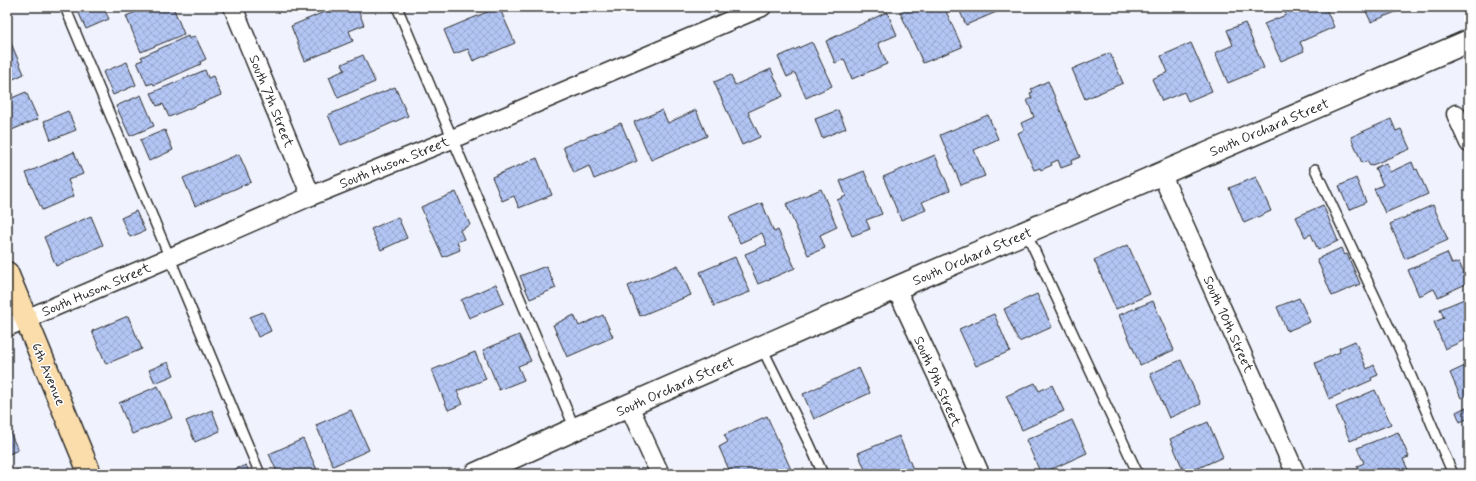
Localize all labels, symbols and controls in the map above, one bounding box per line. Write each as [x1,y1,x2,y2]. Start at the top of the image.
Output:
street label: South 7th Street [244,52,298,151]
street label: South Orchard Street [1207,95,1332,161]
street label: South Huson Street [337,132,453,193]
street label: South Orchard Street [910,224,1035,290]
street label: South Huson Street [39,259,154,321]
street label: South 10th Street [1199,273,1258,376]
street label: South 9th Street [909,334,965,430]
street label: 6th Avenue [27,340,69,409]
street label: South Orchard Street [613,353,738,421]

